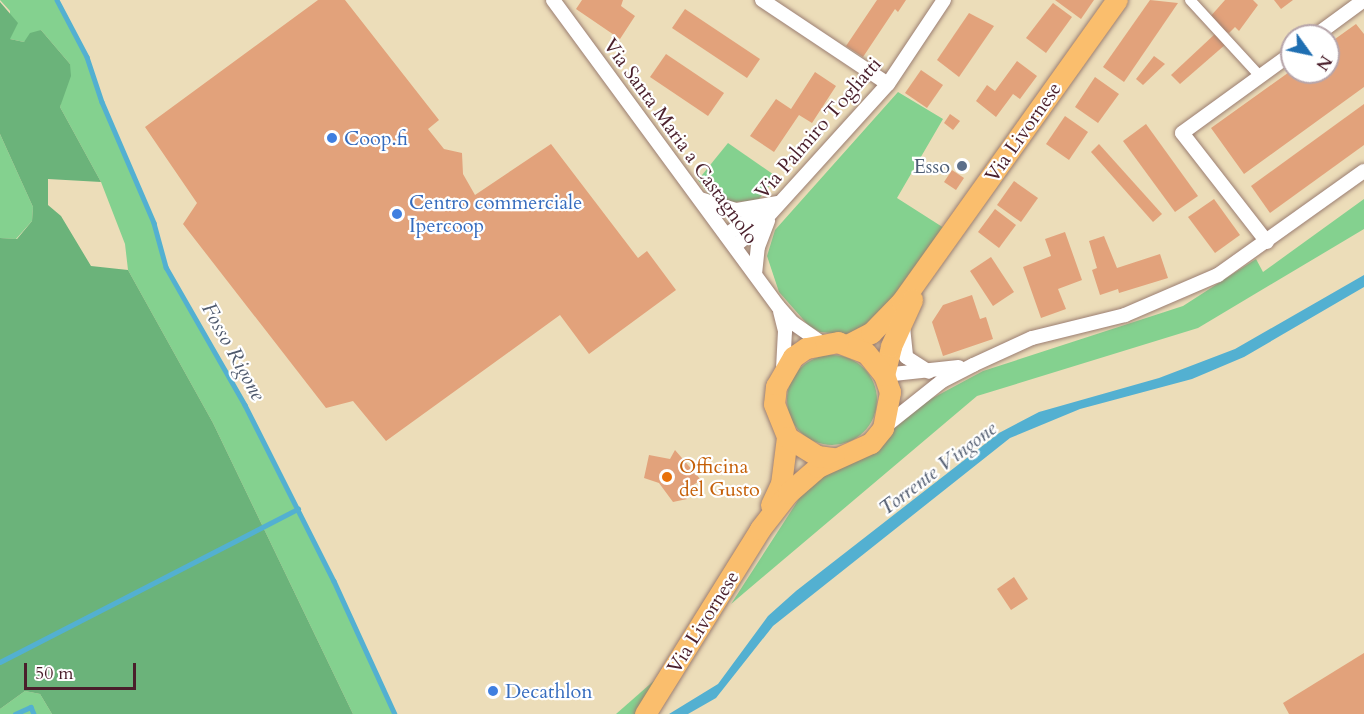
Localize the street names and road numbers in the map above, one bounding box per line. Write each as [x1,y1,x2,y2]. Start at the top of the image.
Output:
street label: Via Santa Maria a Castagnolo [598,34,764,248]
street label: Via Palmiro Togliatti [750,52,886,204]
street label: Via Livornese [980,77,1066,187]
street label: Via Livornese [662,566,744,678]

